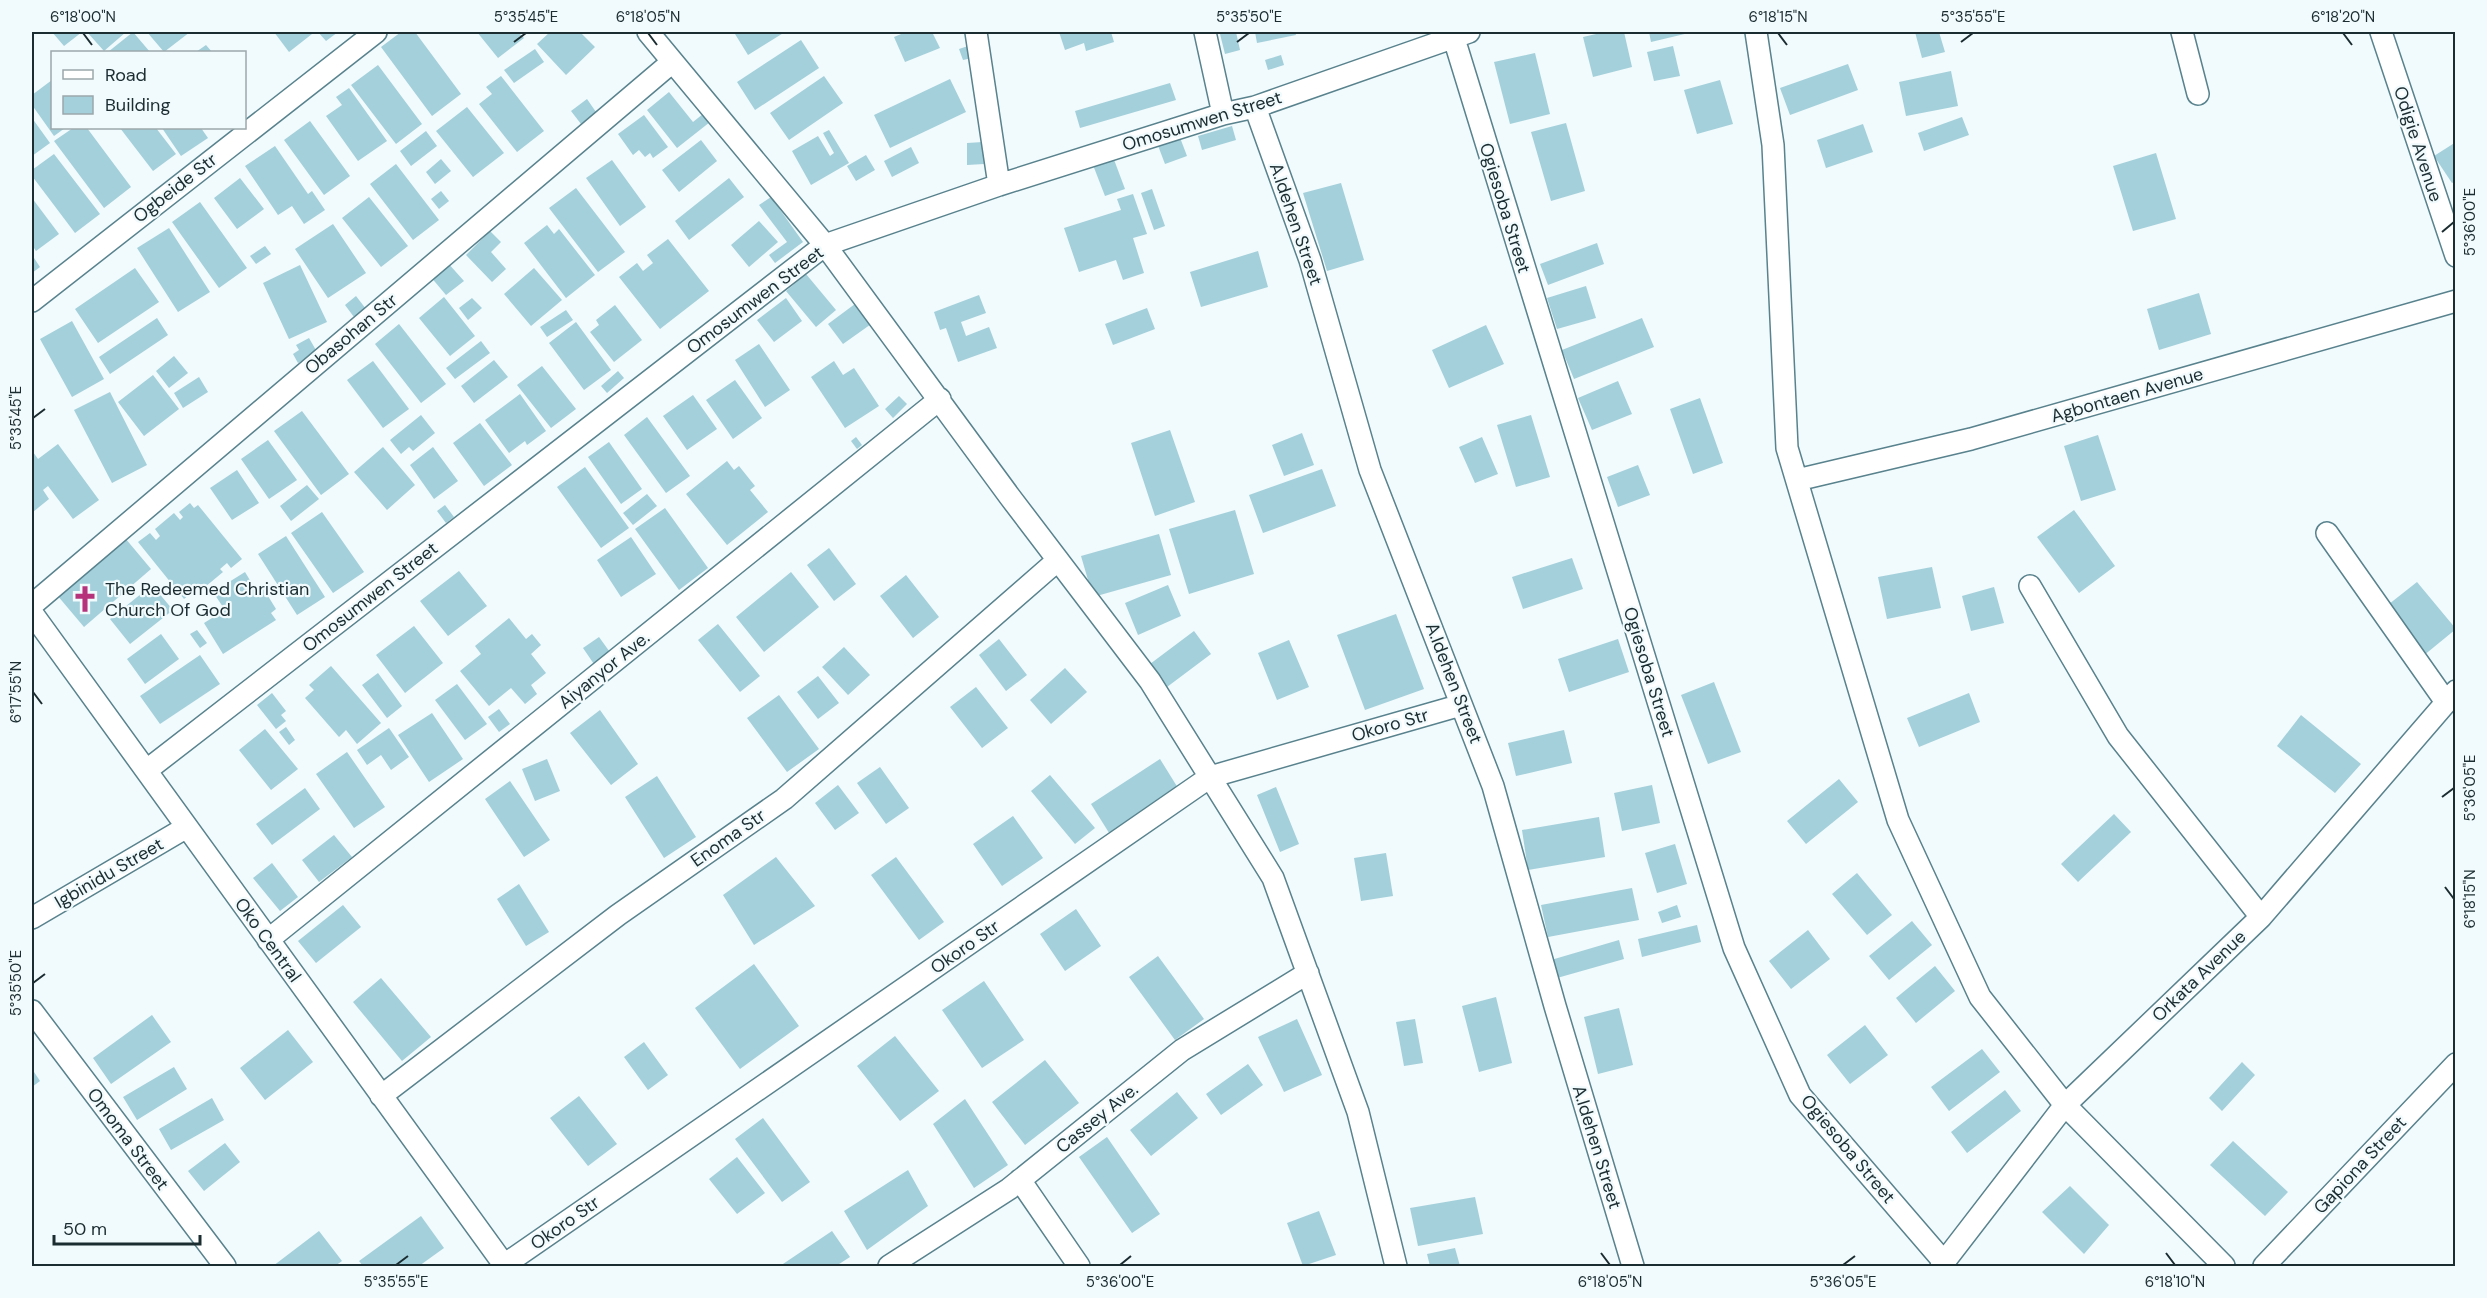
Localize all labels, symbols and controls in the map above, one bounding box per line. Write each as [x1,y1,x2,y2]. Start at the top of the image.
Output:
text: 6°18'00"N [50,7,116,27]
text: 5°35'45"E [494,7,558,27]
text: 6°18'05"N [616,7,680,27]
text: 5°35'50"E [1216,7,1282,27]
text: 6°18'15"N [1748,7,1808,27]
text: 5°35'55"E [1941,7,2005,27]
text: 6°18'20"N [2311,7,2375,27]
legend [51,51,246,129]
text: Road [105,63,147,87]
street label: Odigie Avenue [2388,83,2448,205]
street label: Omosumwen Street [1119,85,1285,157]
text: Building [105,93,170,117]
street label: Ogiesoba Street [1474,140,1536,276]
street label: Ogbeide Str [128,147,222,228]
street label: A.Idehen Street [1264,160,1328,288]
text: 5°36'00"E [2460,188,2480,256]
street label: Omosumwen Street [682,241,828,359]
street label: Obasohan Str [300,288,403,380]
street label: Agbontaen Avenue [2048,362,2206,428]
text: 5°35'45"E [6,386,26,450]
street label: Omosumwen Street [297,537,443,657]
place label: The Redeemed Christian Church Of God [105,577,309,622]
church icon: The Redeemed Christian Church Of God [70,584,100,614]
street label: Ogiesoba Street [1618,604,1680,740]
street label: A.Idehen Street [1420,619,1488,747]
street label: Aiyanyor Ave. [553,626,655,714]
text: 6°17'55"N [6,661,26,723]
street label: Okoro Str [1349,702,1432,747]
text: 5°36'05"E [2460,755,2480,821]
street label: Enoma Str [686,803,770,872]
street label: Igbinidu Street [50,832,168,914]
text: 6°18'15"N [2460,869,2480,929]
street label: Oko Central [229,893,307,987]
street label: Okoro Str [926,914,1005,979]
street label: Orkata Avenue [2147,925,2251,1027]
text: 5°35'50"E [6,950,26,1016]
street label: Cassey Ave. [1051,1077,1143,1159]
street label: A.Idehen Street [1567,1082,1627,1212]
street label: Omoma Street [82,1083,174,1195]
street label: Ogiesoba Street [1795,1090,1901,1208]
street label: Gapiona Street [2308,1111,2412,1219]
street label: Okoro Str [526,1190,605,1255]
scale bar [54,1208,200,1246]
text: 50 m [63,1217,107,1241]
text: 5°35'55"E [364,1272,428,1292]
text: 5°36'00"E [1086,1272,1154,1292]
text: 6°18'05"N [1578,1272,1642,1292]
text: 5°36'05"E [1810,1272,1876,1292]
text: 6°18'10"N [2145,1272,2205,1292]

